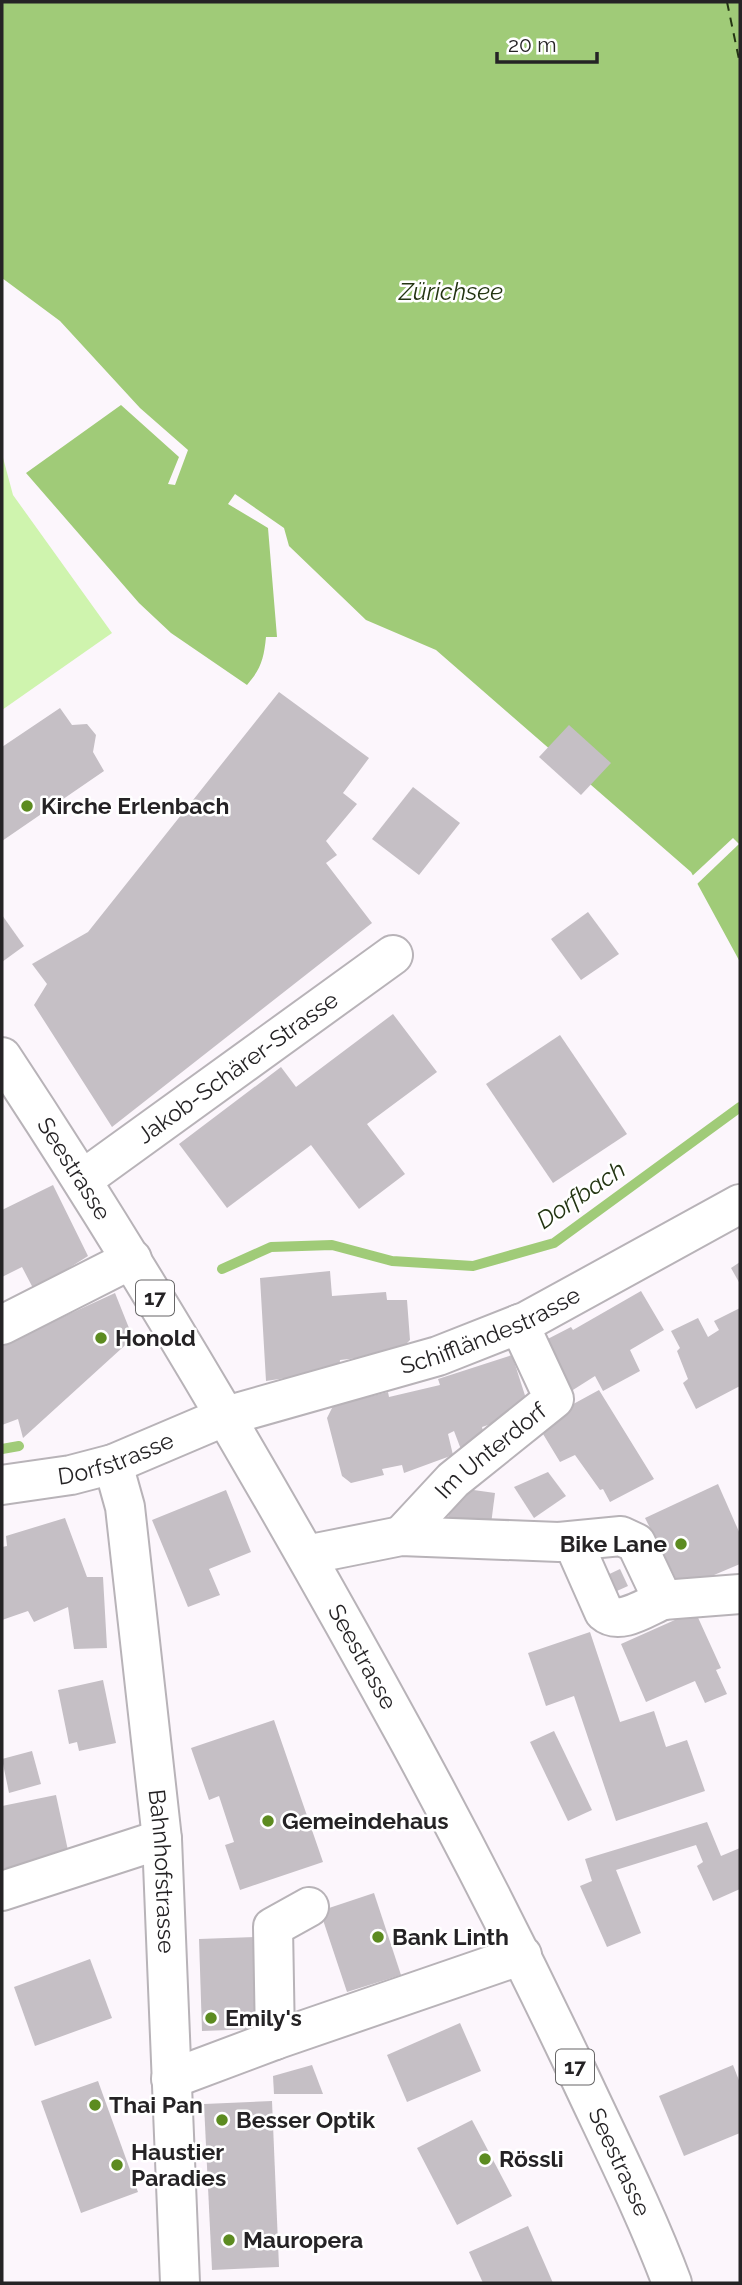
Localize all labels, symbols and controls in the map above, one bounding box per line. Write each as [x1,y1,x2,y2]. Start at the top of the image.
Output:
scale bar [497,21,597,65]
text: 20 m [508,32,556,57]
water label: Zürichsee [398,277,503,306]
place label: Kirche Erlenbach [41,792,229,819]
marker: Kirche Erlenbach [19,798,35,814]
street label: Jakob-Schärer-Strasse [132,985,343,1149]
street label: Seestrasse [32,1112,117,1225]
water label: Dorfbach [531,1154,631,1235]
road number: 17 [136,1280,174,1316]
street label: Schiffländestrasse [397,1281,585,1379]
place label: Honold [115,1324,196,1351]
marker: Honold [93,1330,109,1346]
street label: Im Unterdorf [429,1396,552,1504]
street label: Dorfstrasse [56,1426,177,1490]
place label: Bike Lane [560,1530,667,1557]
marker: Bike Lane [673,1536,689,1552]
street label: Seestrasse [323,1599,403,1714]
street label: Bahnhofstrasse [144,1788,181,1954]
place label: Gemeindehaus [282,1807,449,1834]
marker: Gemeindehaus [260,1813,276,1829]
place label: Bank Linth [392,1923,509,1950]
marker: Bank Linth [370,1929,386,1945]
place label: Emily's [225,2004,302,2031]
marker: Emily's [203,2010,219,2026]
road number: 17 [556,2050,594,2084]
place label: Thai Pan [109,2091,203,2118]
marker: Thai Pan [87,2097,103,2113]
street label: Seestrasse [583,2103,657,2220]
place label: Besser Optik [236,2106,375,2133]
marker: Besser Optik [214,2112,230,2128]
place label: Haustier Paradies [131,2138,226,2191]
place label: Rössli [499,2145,564,2172]
marker: Rössli [477,2151,493,2167]
marker: Haustier Paradies [109,2157,125,2173]
place label: Mauropera [243,2226,363,2253]
marker: Mauropera [221,2232,237,2248]

